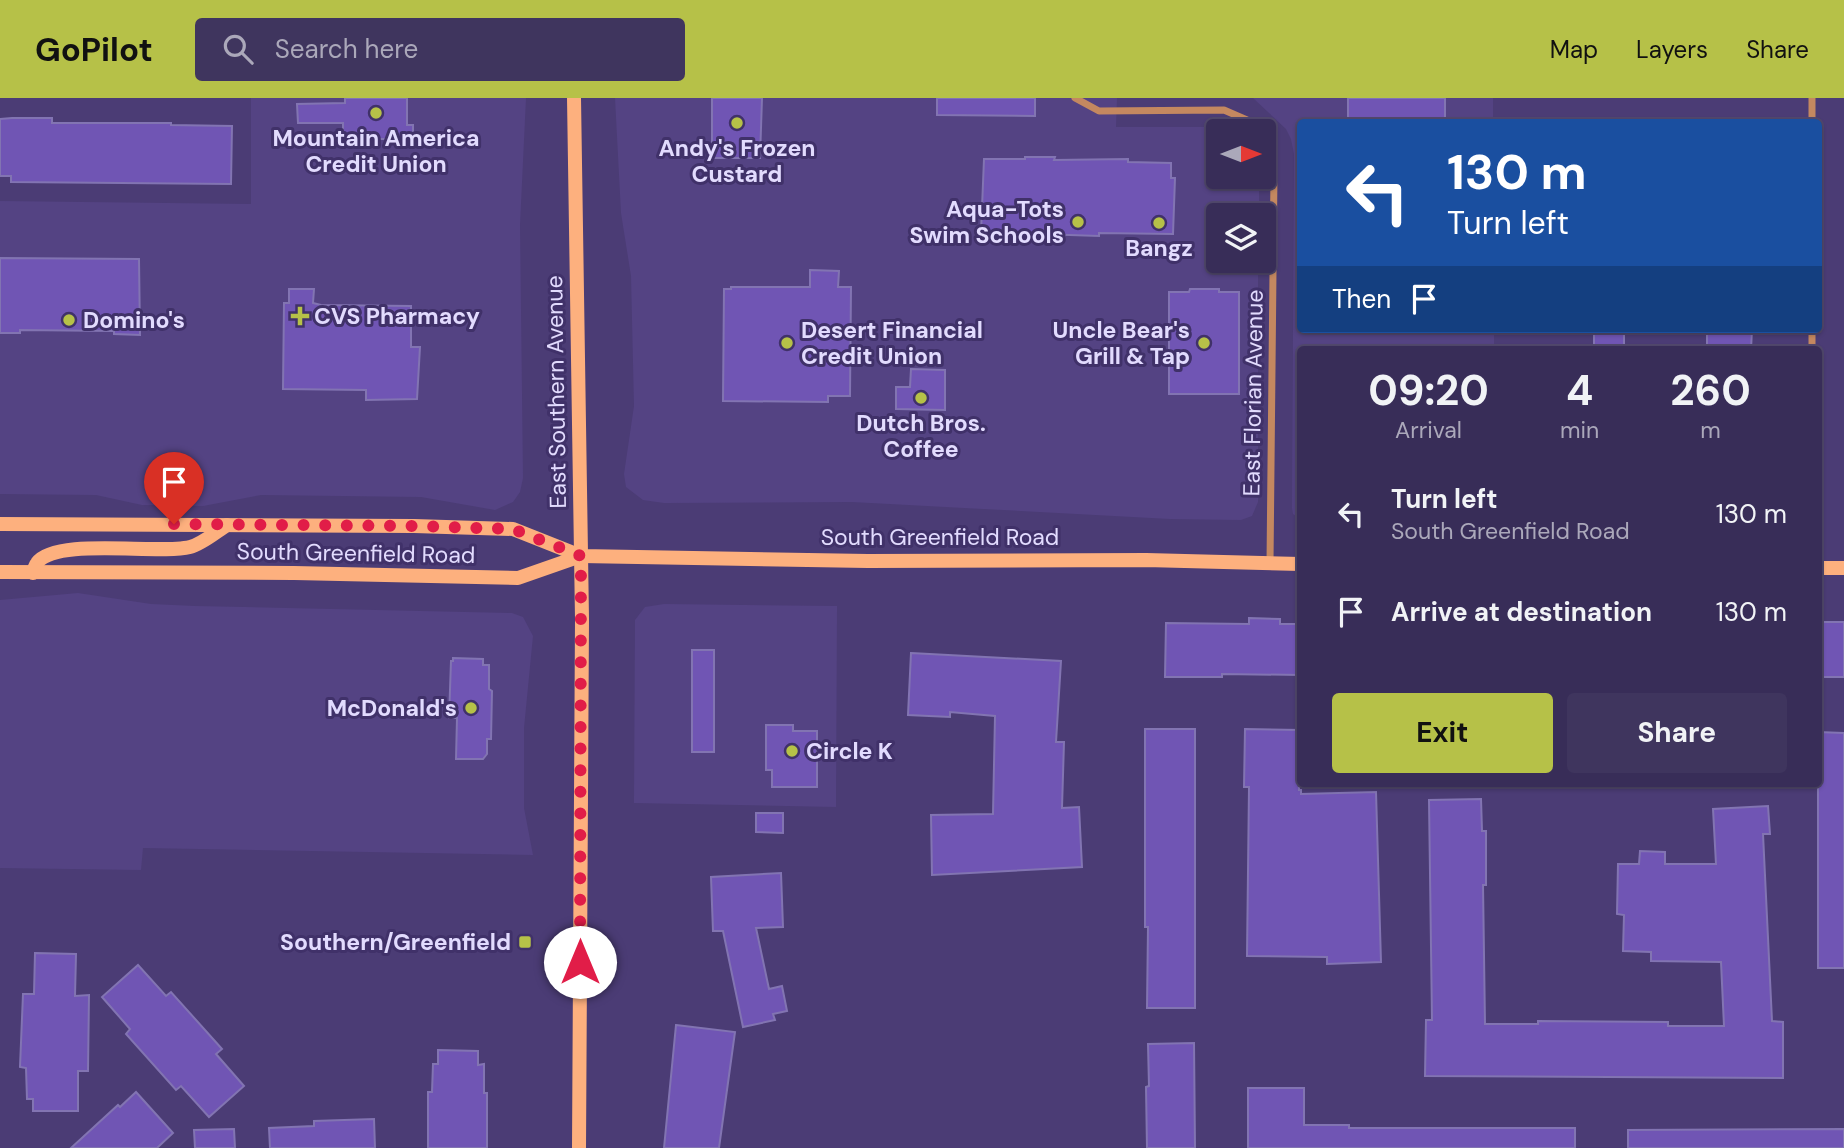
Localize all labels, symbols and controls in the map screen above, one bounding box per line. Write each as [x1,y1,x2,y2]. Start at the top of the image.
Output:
search box [195,18,685,81]
text: GoPilot [35,28,153,71]
icon: search [219,30,257,68]
text: Search here [275,32,418,66]
text: Map [1550,34,1598,65]
text: Layers [1636,34,1708,65]
text: Share [1746,34,1809,65]
marker: Mountain America Credit Union [368,105,384,121]
marker: Andy's Frozen Custard [729,115,745,131]
north arrow [1206,119,1276,189]
map controls [1206,119,1276,273]
place label: Mountain America Credit Union [272,123,480,179]
place label: Andy's Frozen Custard [659,133,815,189]
text: 130 m [1447,140,1587,204]
icon: left [1332,147,1423,238]
place label: Aqua-Tots Swim Schools [909,194,1064,250]
text: Turn left [1447,202,1569,244]
button: layers [1206,203,1276,273]
marker: Aqua-Tots Swim Schools [1070,214,1086,230]
marker: Bangz [1151,215,1167,231]
place label: Bangz [1125,233,1193,263]
street label: East Southern Avenue [539,275,573,509]
icon: arrive [1405,280,1443,318]
text: Then [1332,282,1391,316]
street label: East Florian Avenue [1236,289,1270,497]
place label: CVS Pharmacy [314,301,480,331]
place label: Domino's [83,305,185,335]
marker: CVS Pharmacy [292,308,308,324]
marker: Domino's [61,312,77,328]
place label: Desert Financial Credit Union [801,315,983,371]
place label: Uncle Bear's Grill & Tap [1053,315,1190,371]
marker: Desert Financial Credit Union [779,335,795,351]
marker: Uncle Bear's Grill & Tap [1196,335,1212,351]
text: 09:20 [1368,363,1489,418]
text: 4 [1566,363,1593,418]
text: 260 [1670,363,1751,418]
marker: Dutch Bros. Coffee [913,390,929,406]
place label: Dutch Bros. Coffee [856,408,986,464]
text: Arrival [1395,415,1462,445]
text: min [1560,415,1599,445]
text: m [1700,415,1721,445]
pin [144,452,204,524]
icon: arrive [155,463,193,501]
text: Turn left [1391,482,1498,516]
icon: left [1332,495,1370,533]
text: 130 m [1716,497,1787,531]
text: South Greenfield Road [1391,516,1630,546]
street label: South Greenfield Road [821,522,1059,552]
street label: South Greenfield Road [236,536,476,570]
icon: arrive [1332,593,1370,631]
text: Arrive at destination [1391,595,1652,629]
text: 130 m [1716,595,1787,629]
place label: McDonald's [327,693,457,723]
button: Exit [1332,693,1553,773]
button: Share [1567,693,1787,773]
marker: McDonald's [463,700,479,716]
place label: Circle K [806,736,893,766]
marker: Circle K [784,743,800,759]
position arrow [543,925,617,999]
place label: Southern/Greenfield [280,927,511,957]
marker: Southern/Greenfield [517,934,533,950]

